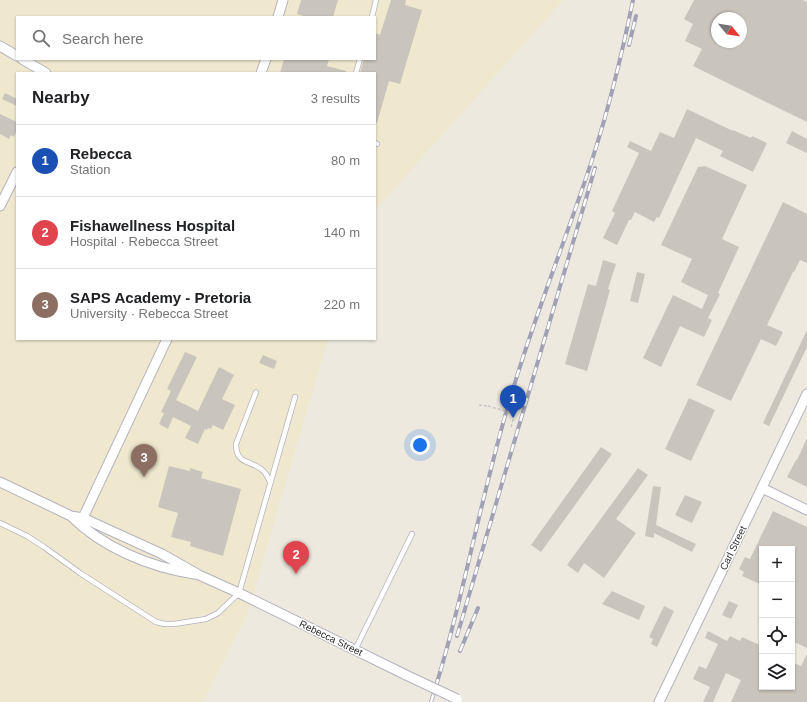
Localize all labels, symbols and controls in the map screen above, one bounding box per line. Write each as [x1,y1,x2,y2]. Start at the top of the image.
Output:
north arrow [711,12,747,48]
search box [16,16,376,60]
icon: search [30,27,52,49]
text: Search here [62,30,144,47]
text: Nearby [32,88,90,107]
text: 3 results [311,91,360,106]
text: Rebecca [70,145,132,162]
text: 1 [41,153,49,168]
text: 80 m [331,153,360,168]
text: Station [70,162,110,177]
text: Fishawellness Hospital [70,217,235,234]
text: 2 [41,225,49,240]
text: 140 m [324,225,360,240]
text: Hospital · Rebecca Street [70,234,218,249]
text: SAPS Academy - Pretoria [70,289,251,306]
text: 3 [41,297,49,312]
text: 220 m [324,297,360,312]
text: University · Rebecca Street [70,306,228,321]
pin: 1 [500,385,526,418]
your location [410,435,430,455]
pin: 3 [131,444,157,477]
street label: Carl Street [718,524,749,572]
pin: 2 [283,541,309,574]
map controls [759,546,795,690]
button: + [759,546,795,582]
button: − [759,582,795,618]
street label: Rebecca Street [298,618,365,658]
button: locate [759,618,795,654]
button: layers [759,654,795,690]

